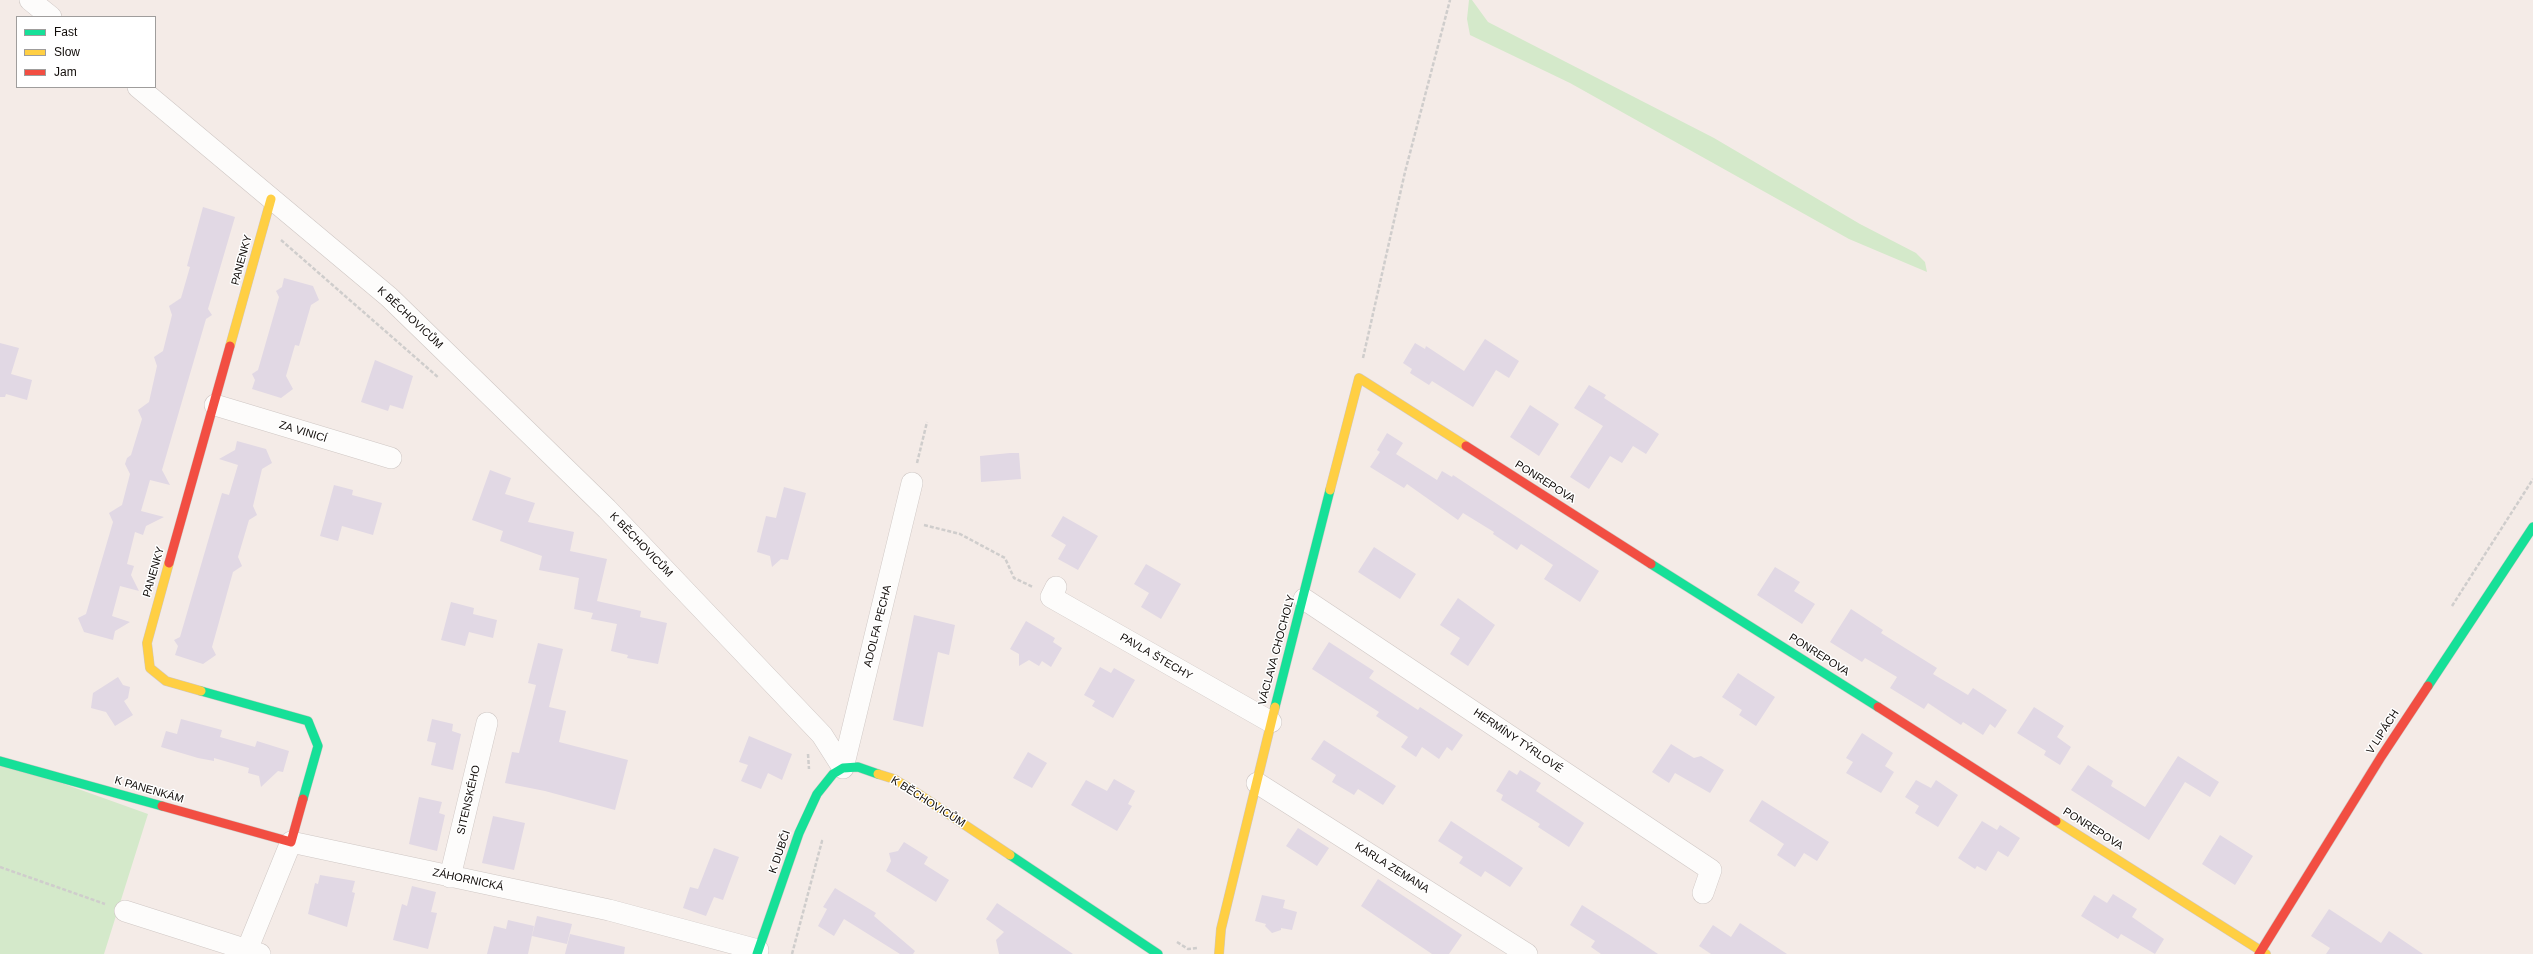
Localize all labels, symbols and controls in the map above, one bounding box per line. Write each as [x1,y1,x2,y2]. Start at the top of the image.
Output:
legend [16,16,156,88]
text: Fast [54,25,77,39]
text: Slow [54,45,80,59]
text: Jam [54,65,77,79]
street label: PANENKY [229,233,255,287]
street label: K BĚCHOVICŮM [374,284,446,352]
street label: ZA VINICÍ [277,418,329,446]
street label: PONREPOVA [1512,458,1578,506]
street label: K BĚCHOVICŮM [607,510,675,580]
street label: PANENKY [141,545,167,599]
street label: ADOLFA PECHA [861,583,895,669]
street label: VÁCLAVA CHOCHOLY [1256,593,1298,707]
street label: PAVLA ŠTECHY [1117,631,1195,683]
street label: PONREPOVA [1786,631,1852,679]
street label: HERMÍNY TÝRLOVÉ [1471,706,1565,776]
street label: V LIPÁCH [2364,707,2402,757]
street label: SITENSKÉHO [455,764,483,836]
street label: K PANENKÁM [113,774,185,806]
street label: K BĚCHOVICŮM [888,774,968,830]
street label: PONREPOVA [2060,805,2126,853]
street label: K DUBČI [766,829,794,875]
street label: KARLA ZEMANA [1352,840,1432,896]
street label: ZÁHORNICKÁ [431,866,505,894]

